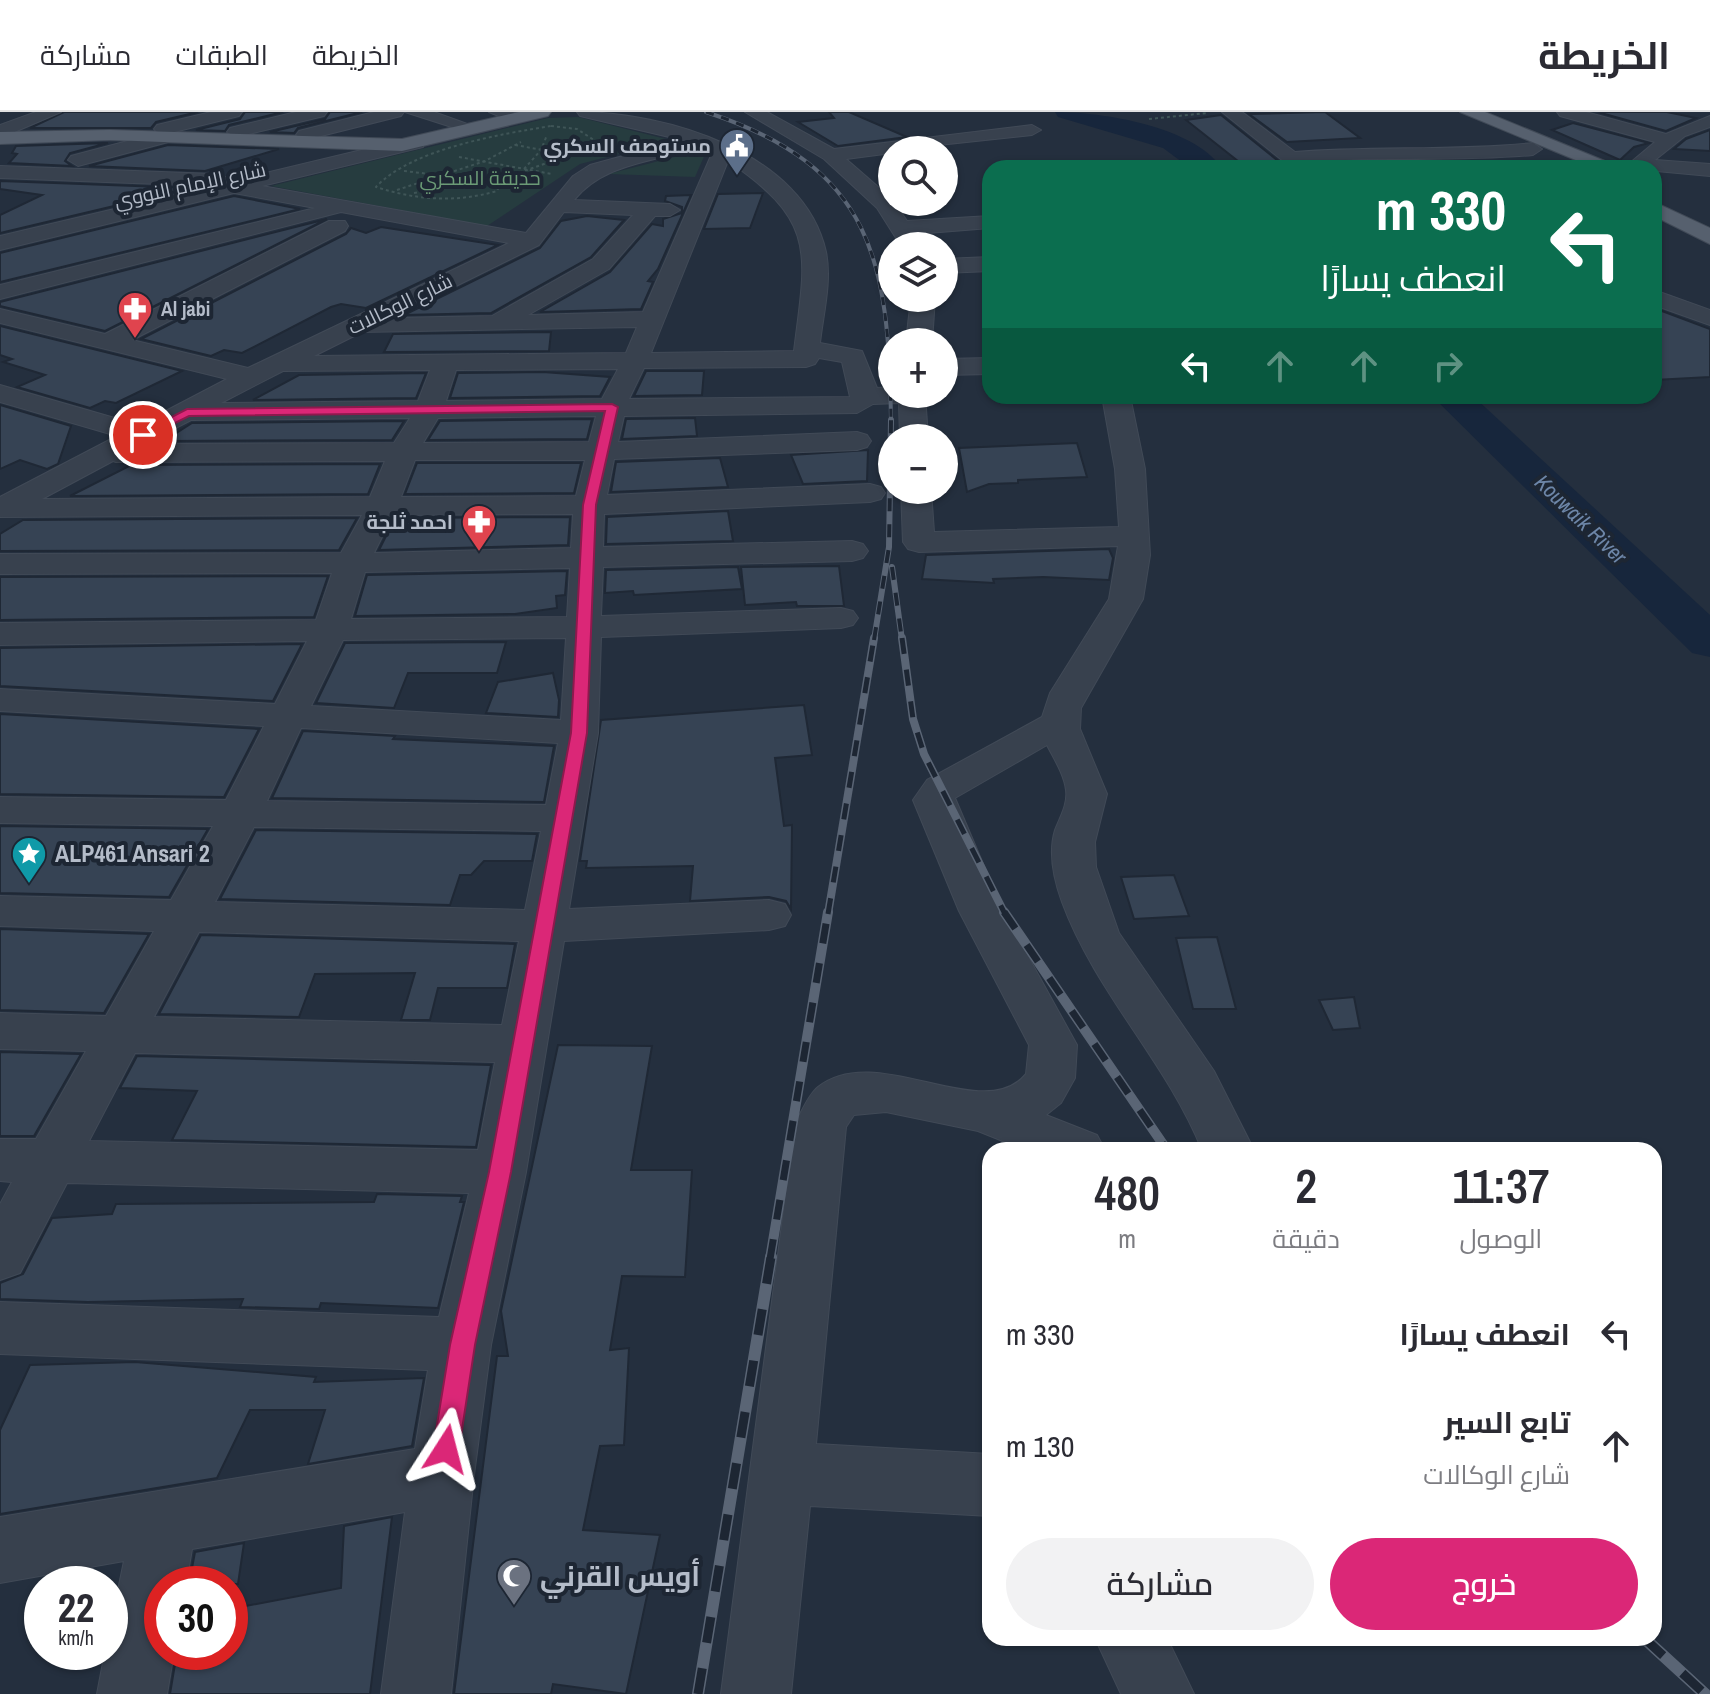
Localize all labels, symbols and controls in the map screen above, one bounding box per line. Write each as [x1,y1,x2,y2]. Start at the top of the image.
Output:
text: الخريطة [1538,30,1670,81]
text: مشاركة [40,36,131,74]
text: الطبقات [175,36,268,74]
text: الخريطة [312,36,399,74]
public building icon: مستوصف السكري [718,127,756,177]
place label: مستوصف السكري [544,132,711,162]
map controls [878,136,958,504]
button: search [878,136,958,216]
street label: شارع الإمام النووي [112,155,269,217]
park label: حديقة السكري [419,164,541,194]
text: 330 m [1376,172,1506,247]
icon: left [1534,192,1638,296]
button: layers [878,232,958,312]
text: انعطف يسارًا [1320,254,1506,302]
street label: شارع الوكالات [343,267,457,341]
pharmacy icon: Al jabi [116,290,154,340]
place label: Al jabi [161,295,210,322]
button: + [878,328,958,408]
icon: left [1174,344,1218,388]
icon: ahead [1258,344,1302,388]
icon: ahead [1342,344,1386,388]
icon: right [1426,344,1470,388]
pin [109,401,177,469]
icon: arrive [121,413,165,457]
button: − [878,424,958,504]
water label: Kouwaik River [1528,467,1634,571]
pharmacy icon: احمد ثلجة [460,503,498,553]
place label: احمد ثلجة [366,508,453,535]
place icon: ALP461 Ansari 2 [10,835,48,885]
place label: ALP461 Ansari 2 [55,837,210,869]
text: 2 [1295,1153,1317,1218]
text: 11:37 [1452,1153,1550,1218]
text: 480 [1094,1160,1160,1225]
text: m [1118,1221,1136,1256]
text: دقيقة [1272,1221,1340,1256]
text: الوصول [1460,1221,1542,1256]
icon: left [1594,1312,1638,1356]
text: 330 m [1006,1314,1074,1354]
text: انعطف يسارًا [1400,1314,1570,1354]
text: تابع السير [1444,1402,1570,1442]
position arrow [404,1407,488,1491]
icon: ahead [1594,1424,1638,1468]
text: 130 m [1006,1426,1074,1466]
text: شارع الوكالات [1423,1457,1570,1492]
button: مشاركة [1006,1538,1314,1630]
button: خروج [1330,1538,1638,1630]
mosque icon: أويس القرني [495,1557,533,1607]
place label: أويس القرني [540,1557,700,1599]
speed limit sign: 30 [144,1566,248,1670]
text: 22 [58,1581,94,1634]
text: km/h [58,1624,94,1651]

